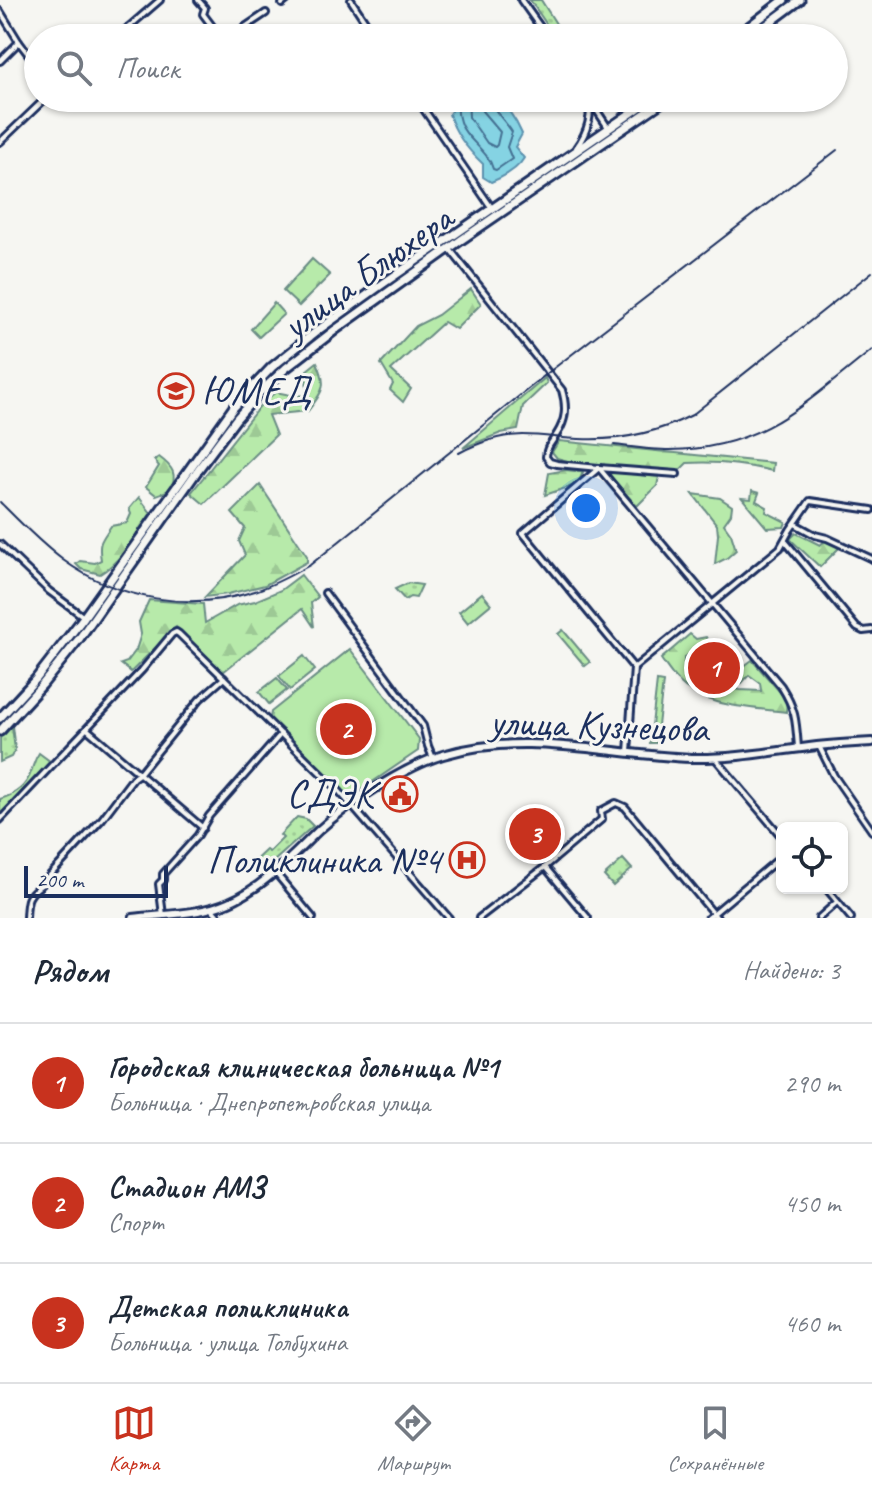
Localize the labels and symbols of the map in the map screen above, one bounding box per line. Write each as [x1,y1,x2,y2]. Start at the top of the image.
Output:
street label: улица Блюхера [270,191,465,352]
place label: ЮМЕД [202,366,312,416]
school or university icon: ЮМЕД [157,372,195,410]
your location [566,488,606,528]
pin: 1 [688,638,740,698]
street label: улица Кузнецова [487,696,712,754]
pin: 2 [320,699,372,759]
place label: СДЭК [286,769,382,819]
public building icon: СДЭК [381,775,419,813]
pin: 3 [509,804,561,864]
place label: Поликлиника №4 [207,835,445,885]
hospital icon: Поликлиника №4 [448,841,486,879]
scale bar [24,862,168,898]

